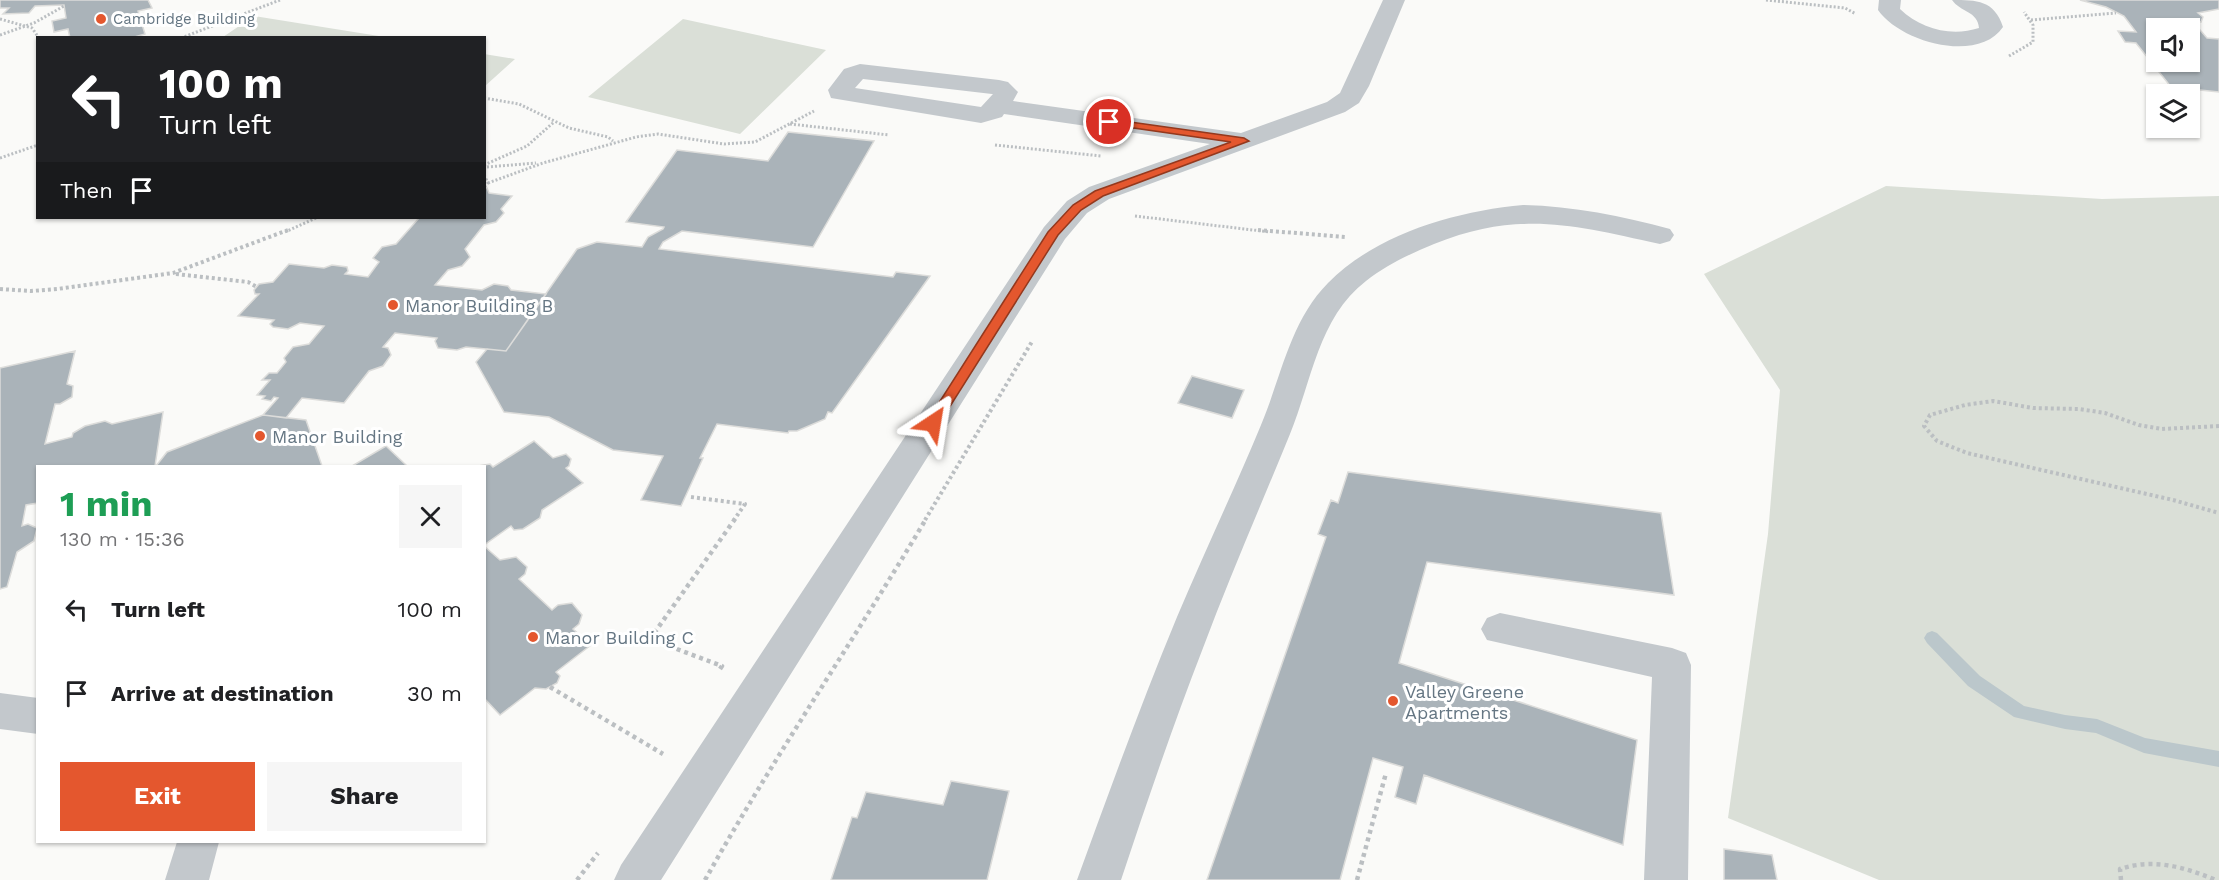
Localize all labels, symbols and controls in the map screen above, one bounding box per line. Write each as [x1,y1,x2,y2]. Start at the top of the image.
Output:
place label: Cambridge Building [113,10,255,28]
marker: Cambridge Building [94,12,108,26]
map controls [2146,18,2200,138]
button: sound [2146,18,2200,72]
text: 100 m [159,59,283,108]
icon: left [60,60,138,138]
button: layers [2146,84,2200,138]
pin [1083,96,1134,147]
icon: arrive [1092,105,1125,138]
text: Turn left [159,109,271,141]
icon: arrive [125,174,158,207]
text: Then [60,178,113,203]
place label: Manor Building B [405,295,553,316]
marker: Manor Building B [386,298,400,312]
position arrow [901,391,965,455]
place label: Manor Building [272,426,403,447]
marker: Manor Building [253,429,267,443]
text: 1 min [60,483,152,525]
button: close [399,485,462,548]
text: 130 m · 15:36 [60,527,185,551]
icon: left [60,593,93,626]
text: Turn left [111,597,205,622]
text: 100 m [398,597,462,622]
place label: Manor Building C [545,627,694,648]
marker: Manor Building C [526,630,540,644]
icon: arrive [60,677,93,710]
text: Arrive at destination [111,681,334,706]
text: 30 m [407,681,462,706]
place label: Valley Greene Apartments [1405,681,1524,723]
marker: Valley Greene Apartments [1386,694,1400,708]
button: Exit [60,762,255,831]
button: Share [267,762,462,831]

